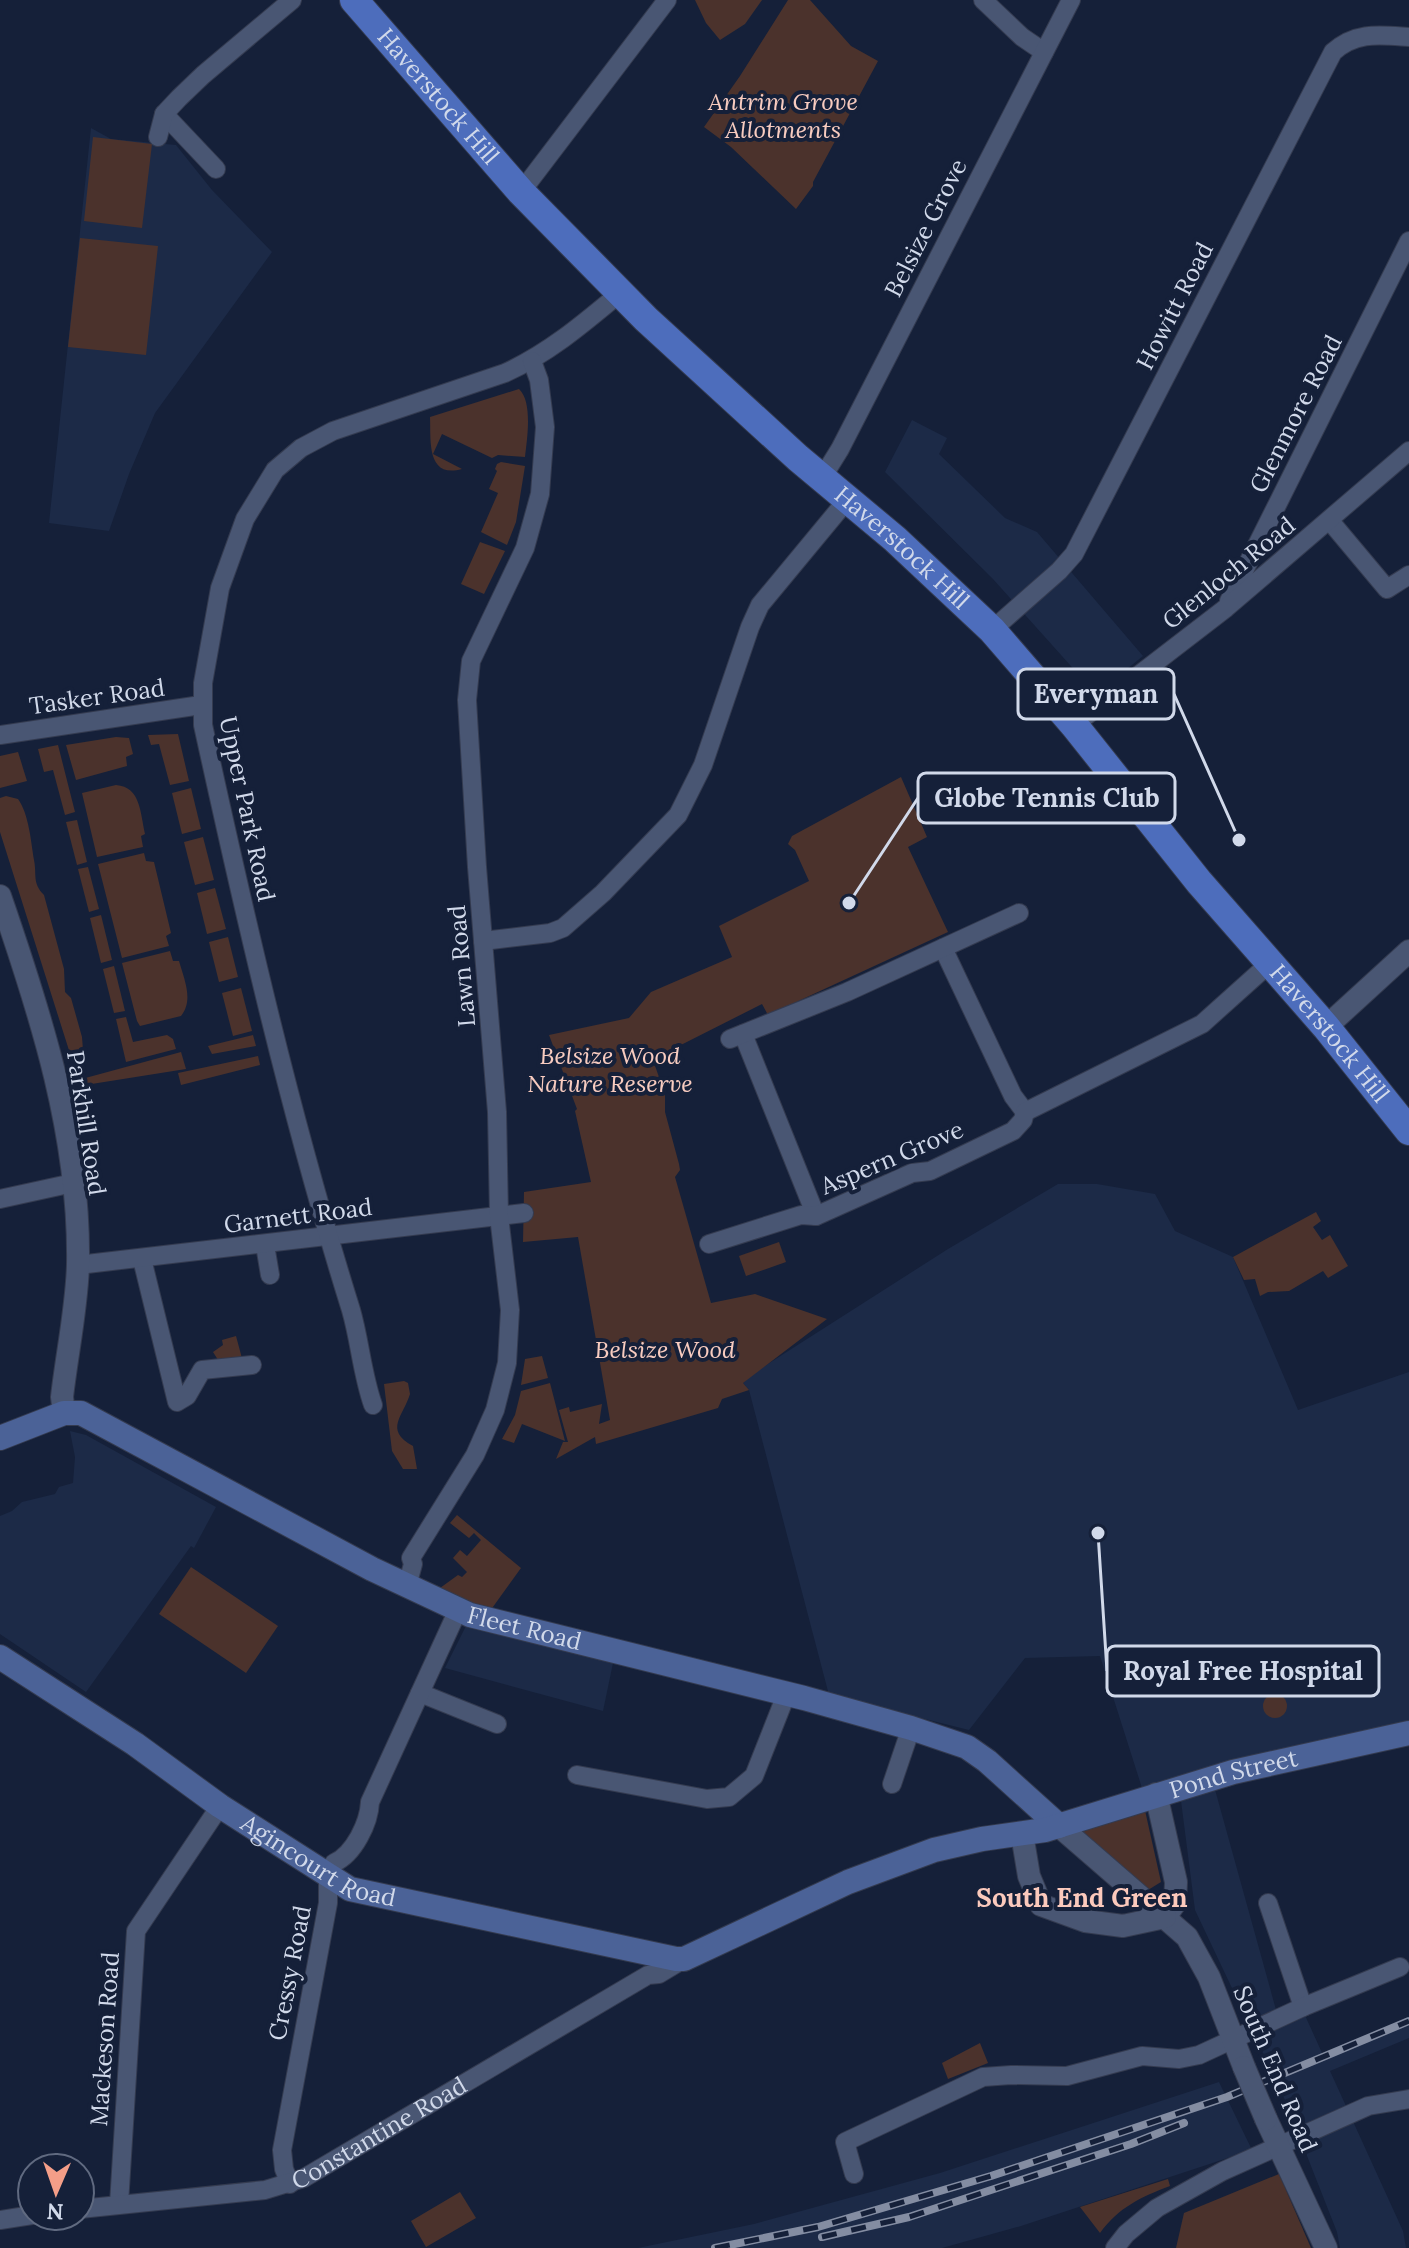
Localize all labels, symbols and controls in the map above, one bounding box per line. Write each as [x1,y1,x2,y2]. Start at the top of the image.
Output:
street label: Haverstock Hill [371,22,506,171]
park label: Antrim Grove Allotments [707,86,858,145]
street label: Belsize Grove [877,153,974,302]
street label: Howitt Road [1129,237,1220,375]
street label: Glenmore Road [1242,330,1349,498]
street label: Haverstock Hill [828,479,976,616]
street label: Glenloch Road [1156,510,1301,636]
callout: Everyman [1018,669,1174,719]
street label: Tasker Road [27,672,167,721]
text: Everyman [1034,677,1159,710]
street label: Upper Park Road [213,714,282,904]
callout: Globe Tennis Club [918,773,1175,823]
text: Globe Tennis Club [934,781,1160,814]
street label: Lawn Road [441,904,482,1028]
street label: Haverstock Hill [1263,957,1396,1109]
park label: Belsize Wood Nature Reserve [527,1040,693,1099]
street label: Parkhill Road [60,1048,113,1198]
street label: Aspern Grove [815,1114,968,1202]
street label: Garnett Road [222,1191,374,1240]
park label: Belsize Wood [595,1334,736,1365]
street label: Fleet Road [464,1599,585,1657]
callout: Royal Free Hospital [1107,1646,1379,1696]
text: Royal Free Hospital [1123,1654,1363,1687]
street label: Pond Street [1165,1742,1301,1806]
street label: Agincourt Road [234,1807,399,1913]
district label: South End Green [976,1881,1188,1914]
street label: Cressy Road [261,1903,318,2043]
street label: Mackeson Road [83,1951,126,2127]
street label: South End Road [1226,1981,1324,2157]
street label: Constantine Road [288,2070,472,2196]
north arrow [16,2152,96,2232]
text: N [46,2198,64,2226]

